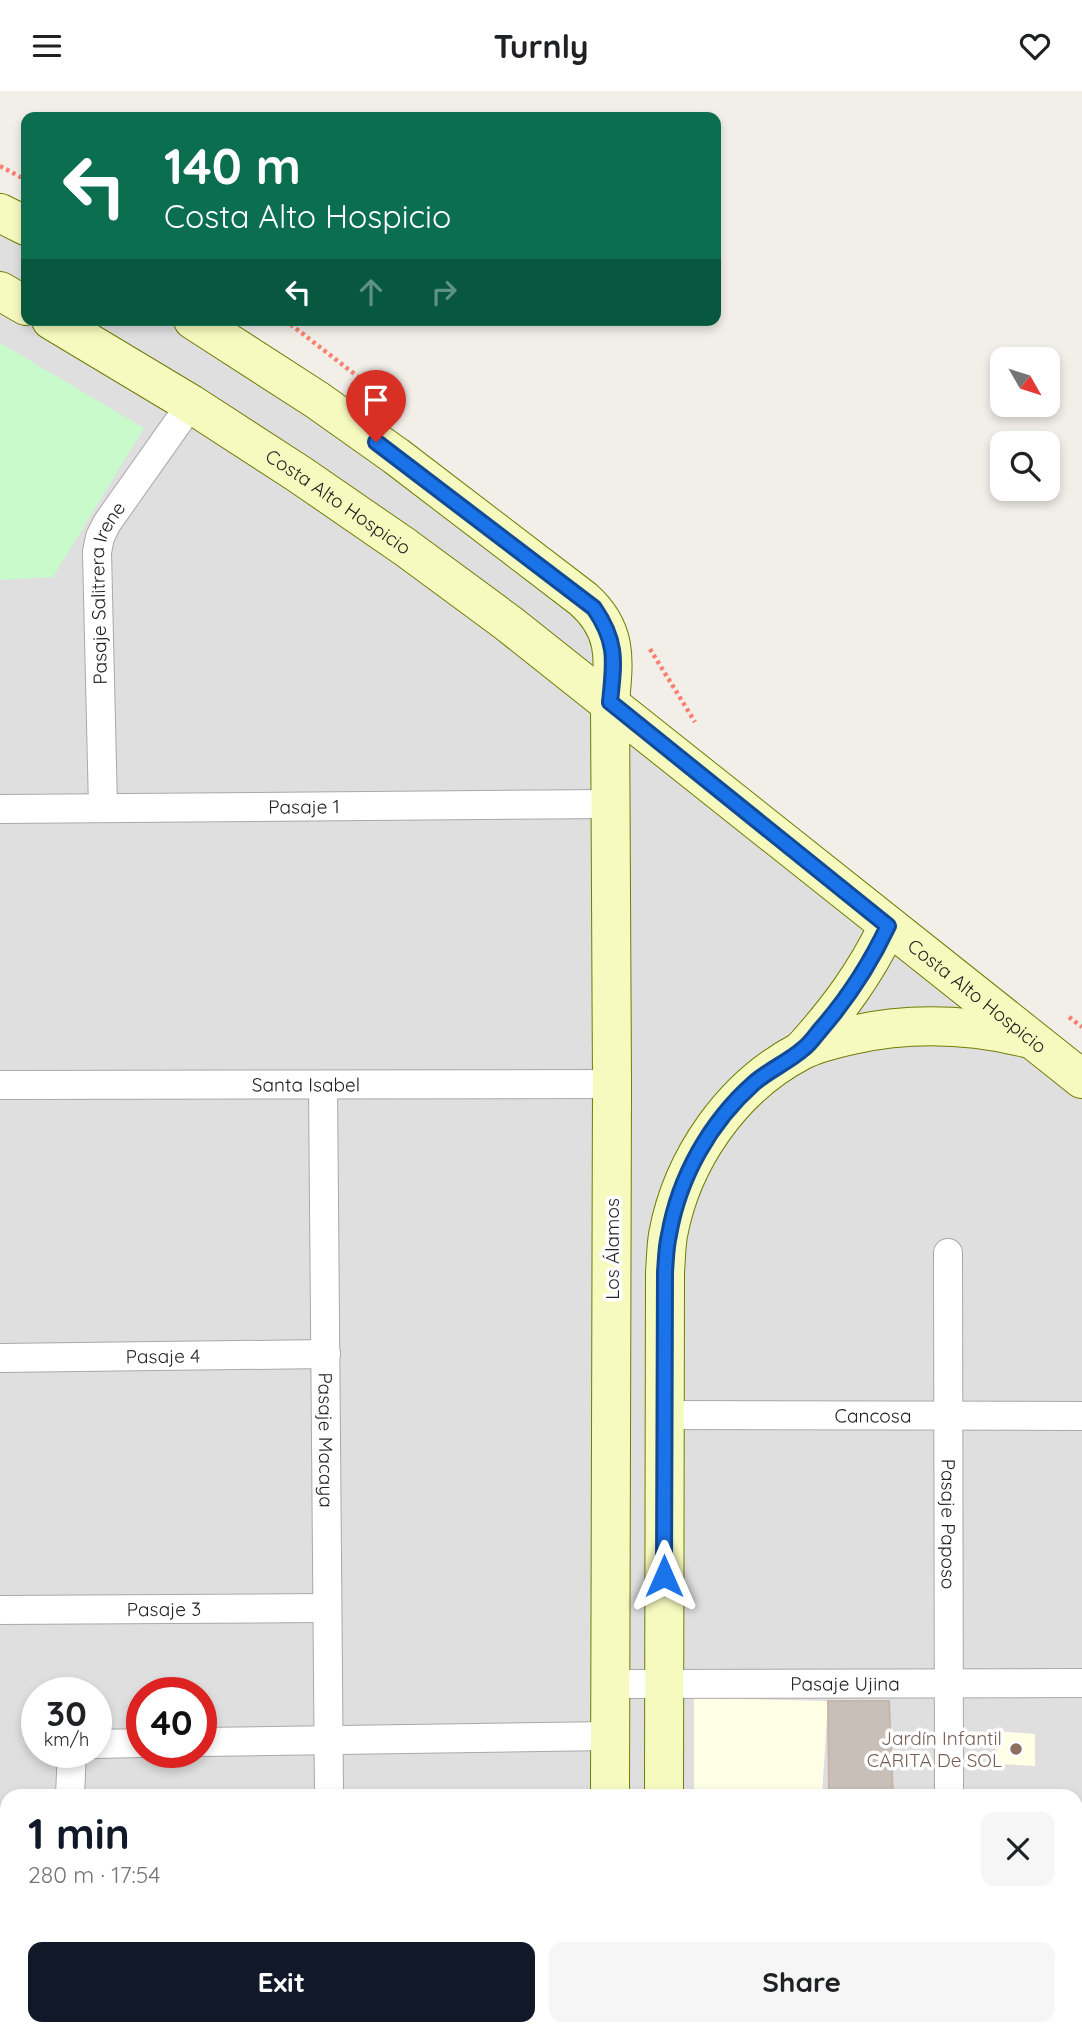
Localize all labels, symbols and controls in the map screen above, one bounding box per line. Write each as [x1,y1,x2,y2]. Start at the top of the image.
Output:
text: Turnly [494,26,588,66]
icon: menu [28,27,66,65]
icon: heart [1016,27,1054,65]
text: 140 m [164,135,301,196]
icon: left [49,140,140,231]
text: Costa Alto Hospicio [164,196,451,236]
icon: left [279,273,317,311]
icon: ahead [352,273,390,311]
icon: right [425,273,463,311]
north arrow [990,347,1060,417]
map controls [990,347,1060,501]
pin [346,370,406,442]
icon: arrive [357,381,395,419]
button: search [990,431,1060,501]
street label: Costa Alto Hospicio [261,444,416,560]
street label: Pasaje Salitrera Irene [85,497,130,685]
street label: Pasaje 1 [268,794,340,819]
street label: Costa Alto Hospicio [903,933,1052,1058]
street label: Santa Isabel [252,1072,360,1097]
street label: Los Álamos [600,1198,624,1300]
street label: Pasaje 4 [126,1344,200,1368]
street label: Pasaje Macaya [313,1372,339,1508]
street label: Cancosa [835,1403,911,1428]
street label: Pasaje Paposo [936,1459,961,1589]
position arrow [627,1539,701,1613]
street label: Pasaje 3 [127,1597,201,1621]
street label: Pasaje Ujina [790,1671,900,1696]
speed limit sign: 40 [126,1677,217,1768]
text: 30 [46,1691,87,1735]
place label: Jardín Infantil CARITA De SOL [867,1726,1002,1772]
text: km/h [44,1728,89,1751]
marker: Jardín Infantil CARITA De SOL [1008,1741,1024,1757]
text: 1 min [28,1807,130,1860]
button: close [981,1812,1055,1886]
text: 280 m · 17:54 [28,1860,160,1889]
button: Exit [28,1942,535,2022]
button: Share [549,1942,1055,2022]

